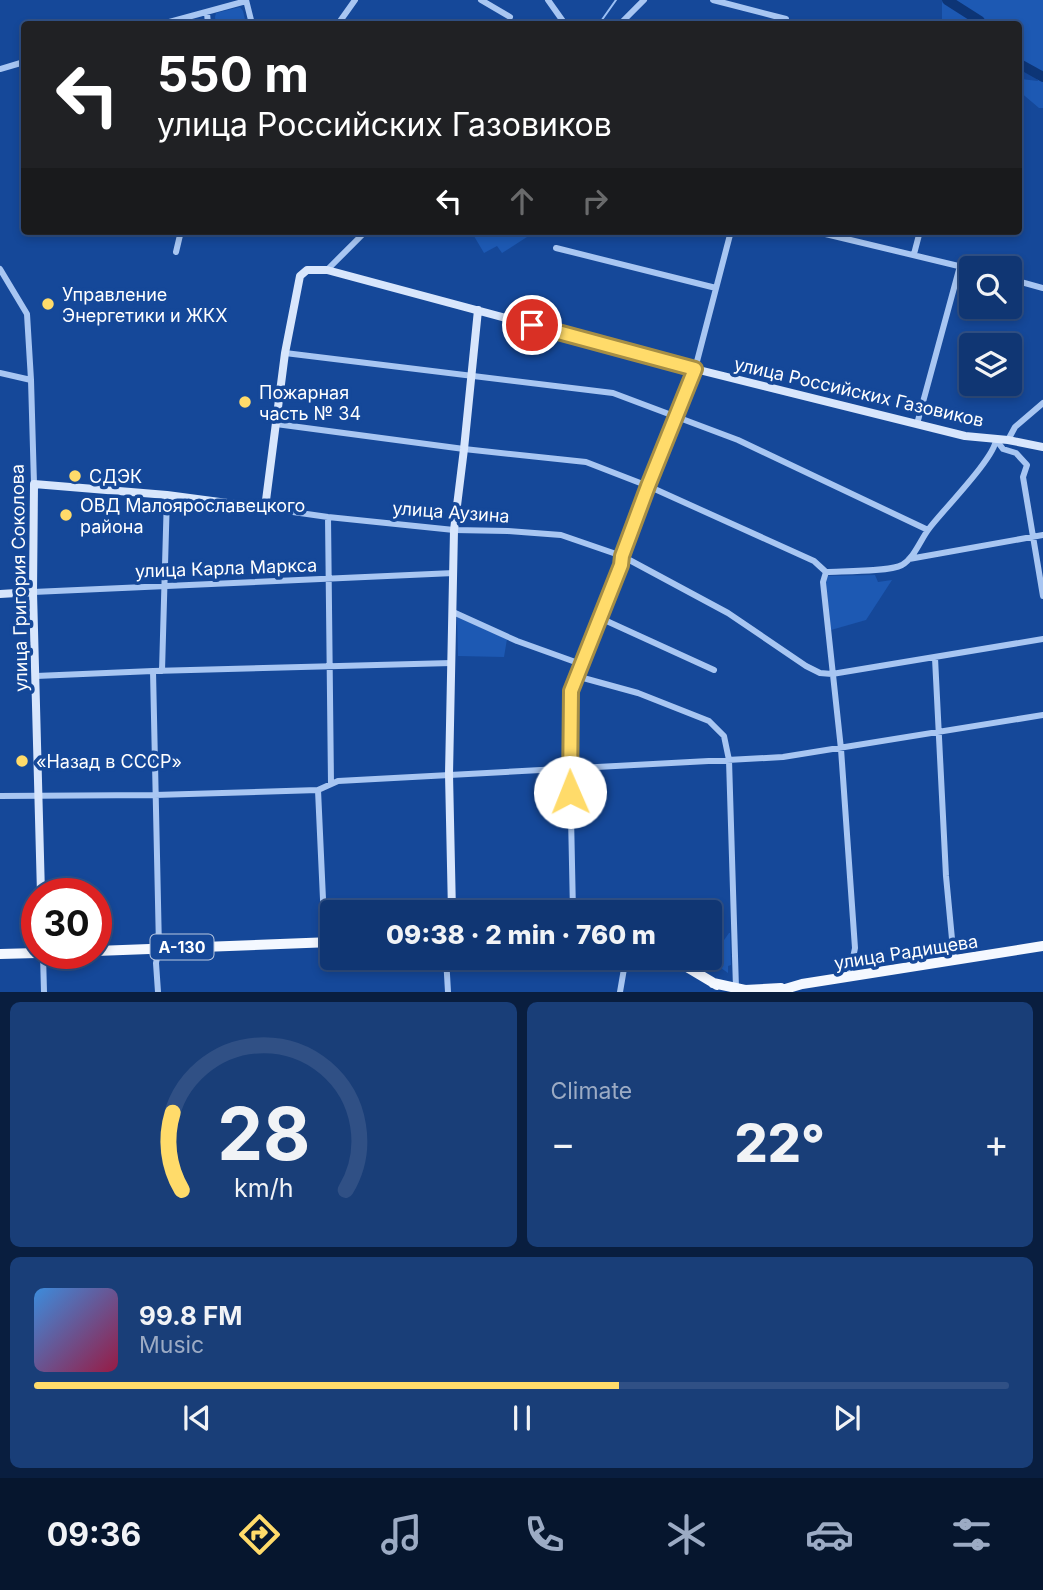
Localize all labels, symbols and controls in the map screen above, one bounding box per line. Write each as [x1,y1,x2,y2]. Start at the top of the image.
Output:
text: 550 m [157,45,309,104]
icon: left [42,49,133,140]
text: улица Российских Газовиков [157,105,612,144]
icon: left [430,182,468,220]
icon: ahead [503,182,541,220]
icon: right [576,182,614,220]
map controls [959,256,1022,396]
button: search [959,256,1022,319]
place label: Управление Энергетики и ЖКХ [62,284,227,326]
pin [502,295,562,355]
marker: Управление Энергетики и ЖКХ [40,296,56,312]
icon: arrive [513,306,551,344]
button: layers [959,333,1022,396]
street label: улица Российских Газовиков [732,353,986,431]
place label: Пожарная часть № 34 [259,382,361,424]
marker: Пожарная часть № 34 [237,394,253,410]
street label: улица Григория Соколова [7,464,31,692]
place label: СДЭК [89,466,142,487]
marker: СДЭК [67,468,83,484]
place label: ОВД Малоярославецкого района [80,495,305,537]
street label: улица Аузина [392,497,510,527]
marker: ОВД Малоярославецкого района [58,507,74,523]
street label: улица Карла Маркса [135,554,317,582]
place label: «Назад в СССР» [36,751,182,772]
marker: «Назад в СССР» [14,753,30,769]
position arrow [533,755,607,829]
speed limit sign: 30 [21,878,112,969]
text: 09:38 · 2 min · 760 m [386,919,656,950]
street label: улица Радищева [833,930,979,974]
road number: А-130 [150,934,214,959]
text: Climate [551,1077,632,1105]
text: 28 [217,1090,310,1179]
text: 22° [735,1112,825,1175]
text: − [551,1120,576,1166]
text: + [984,1120,1009,1166]
text: km/h [234,1173,293,1203]
text: 99.8 FM [139,1300,243,1331]
text: Music [139,1331,204,1359]
icon: previous [178,1399,216,1437]
icon: pause [503,1399,541,1437]
icon: next [828,1399,866,1437]
icon: directions [235,1510,284,1559]
icon: music [377,1510,426,1559]
icon: phone [520,1510,569,1559]
icon: climate [662,1510,711,1559]
icon: car [805,1510,854,1559]
icon: filters [947,1510,996,1559]
text: 09:36 [47,1515,141,1554]

